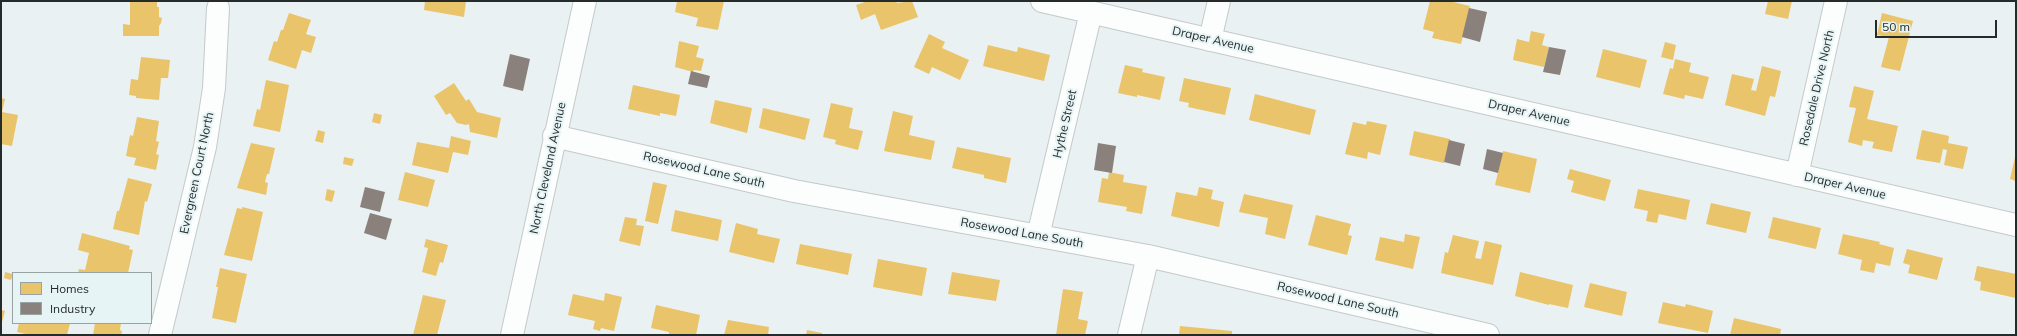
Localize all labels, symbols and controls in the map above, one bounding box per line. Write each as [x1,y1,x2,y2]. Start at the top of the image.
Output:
scale bar [1877,12,1999,38]
text: 50 m [1882,19,1910,34]
street label: Draper Avenue [1171,24,1255,56]
street label: Rosedale Drive North [1797,29,1837,147]
street label: Hythe Street [1050,88,1080,160]
street label: Draper Avenue [1487,97,1571,129]
street label: North Cleveland Avenue [527,101,569,235]
street label: Evergreen Court North [177,111,217,235]
street label: Rosewood Lane South [642,149,766,191]
street label: Draper Avenue [1803,170,1887,202]
street label: Rosewood Lane South [959,215,1085,251]
legend [12,272,152,324]
street label: Rosewood Lane South [1276,279,1400,321]
text: Homes [50,281,89,296]
text: Industry [50,301,95,316]

